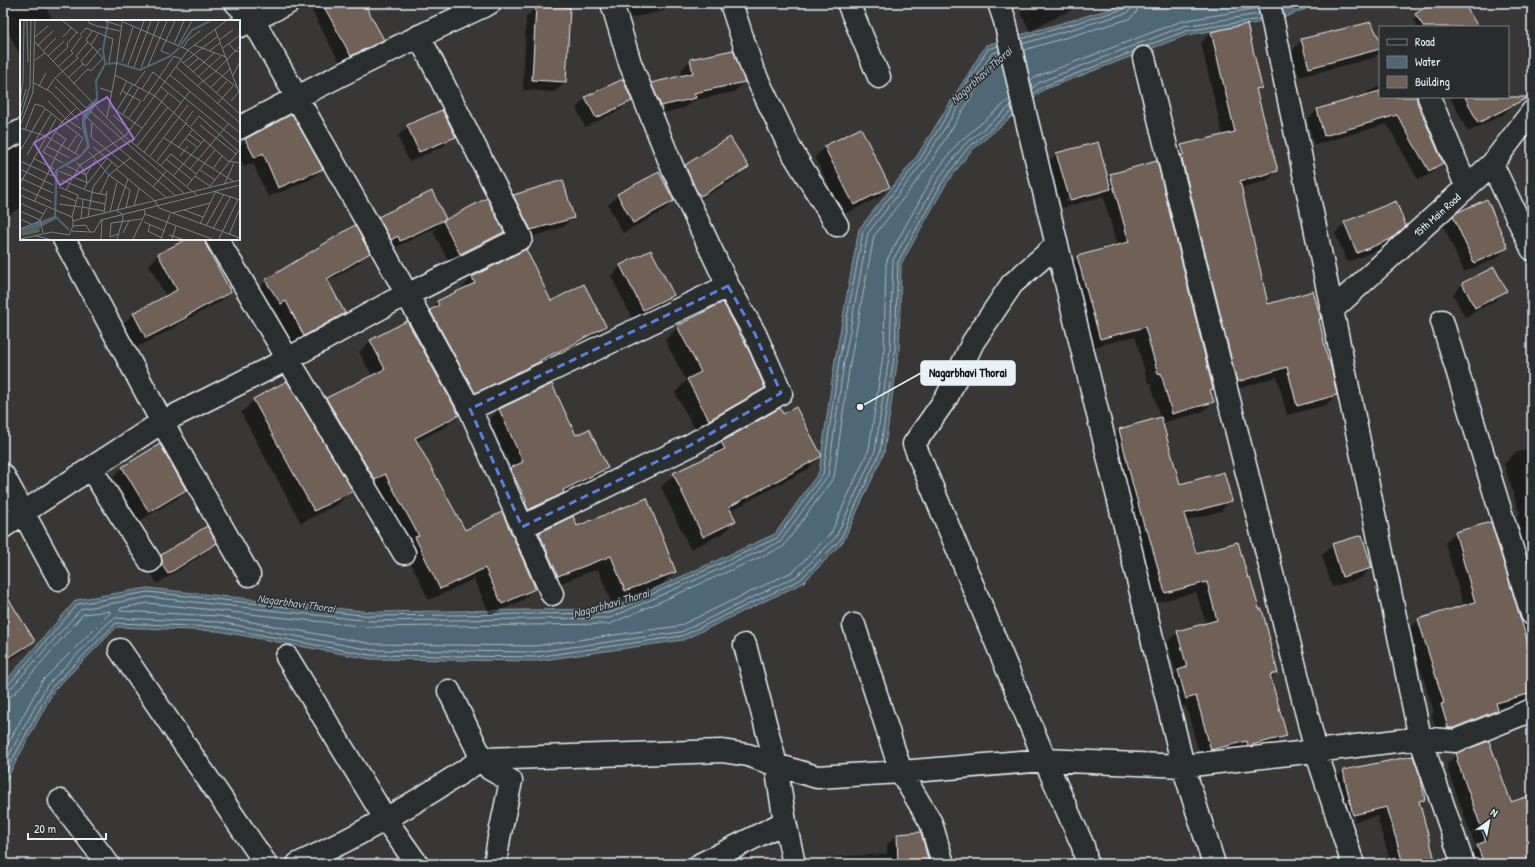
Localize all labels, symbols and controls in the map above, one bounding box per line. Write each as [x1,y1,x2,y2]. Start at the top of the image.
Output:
inset map [20,20,240,240]
legend [1379,26,1509,98]
text: Road [1415,33,1435,50]
water label: Nagarbhavi Thorai [946,42,1017,107]
text: Water [1415,53,1441,70]
text: Building [1415,73,1450,90]
street label: 15th Main Road [1411,190,1464,240]
callout: Nagarbhavi Thorai [921,361,1015,385]
text: Nagarbhavi Thorai [929,364,1007,382]
water label: Nagarbhavi Thorai [571,584,652,622]
water label: Nagarbhavi Thorai [256,589,337,617]
north arrow [1469,801,1509,841]
text: N [1488,805,1501,820]
scale bar [28,815,106,841]
text: 20 m [34,820,56,837]

